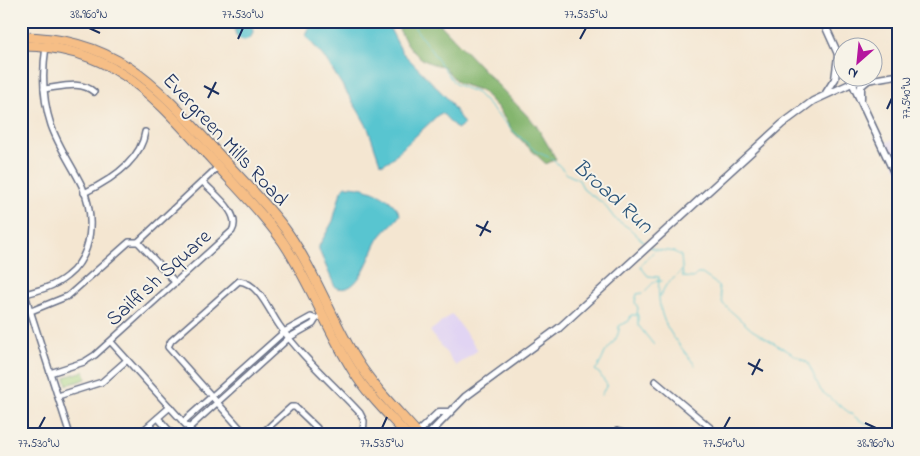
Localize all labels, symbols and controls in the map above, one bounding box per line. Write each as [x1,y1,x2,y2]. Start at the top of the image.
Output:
text: 38.960°N [70,6,108,24]
text: 77.530°W [222,6,264,24]
text: 77.535°W [564,6,608,24]
north arrow [832,38,882,88]
text: N [844,61,862,84]
street label: Evergreen Mills Road [153,67,295,215]
text: 77.540°W [898,77,916,119]
water label: Broad Run [565,152,660,243]
street label: Sailfish Square [100,222,219,334]
text: 77.530°W [18,435,60,453]
text: 77.535°W [360,435,404,453]
text: 77.540°W [703,435,745,453]
text: 38.960°N [857,435,895,453]

